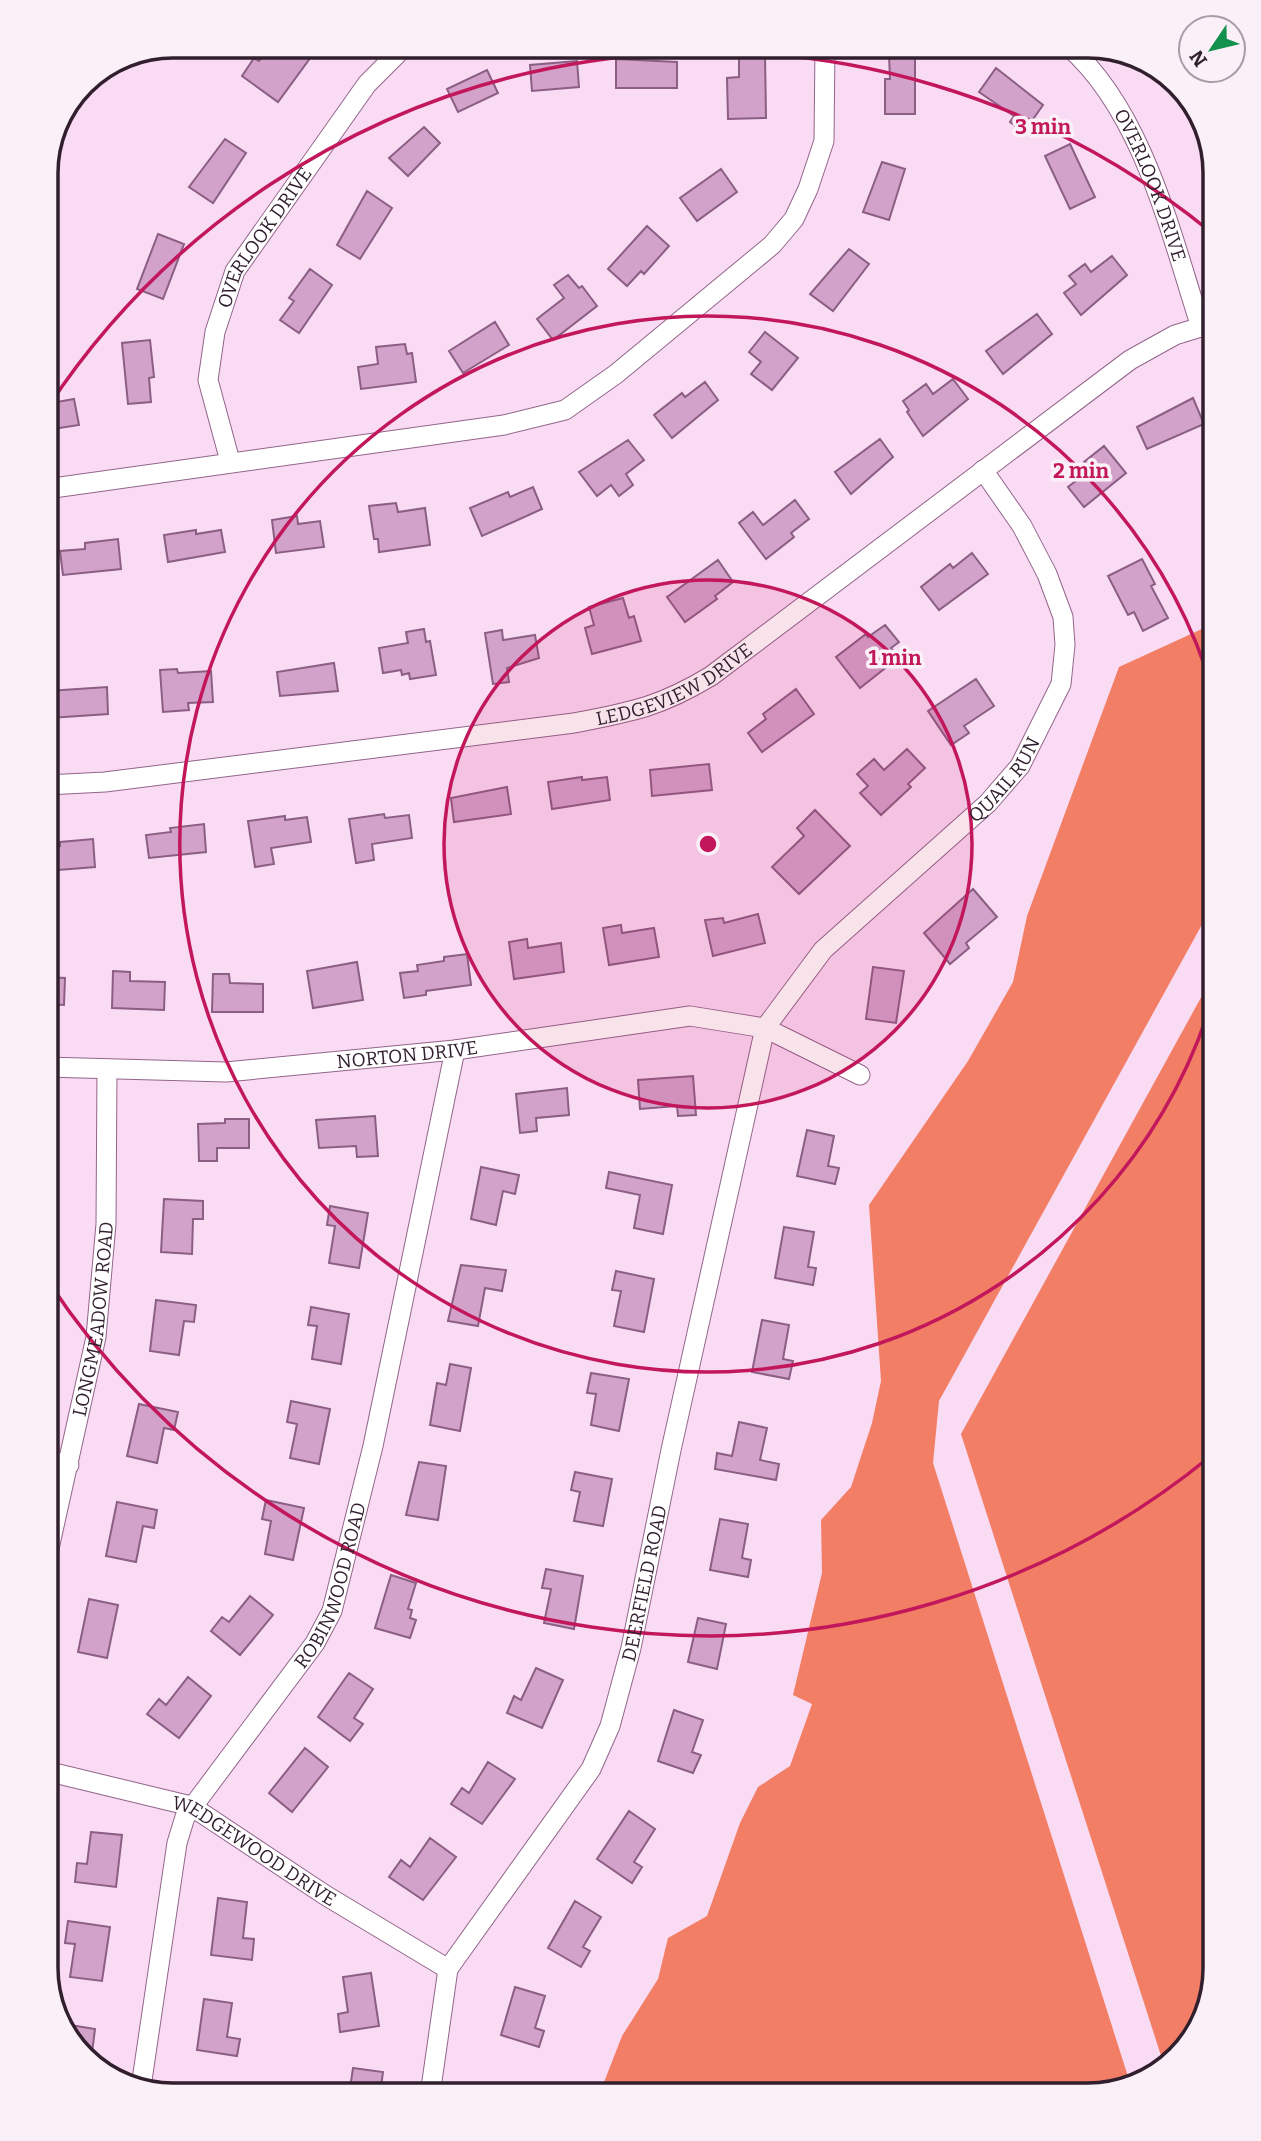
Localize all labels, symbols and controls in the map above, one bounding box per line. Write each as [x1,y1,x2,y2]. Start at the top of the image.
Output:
north arrow [1177,14,1247,84]
text: N [1185,46,1212,71]
street label: OVERLOOK DRIVE [1109,105,1191,264]
text: 3 min [1015,114,1072,140]
street label: OVERLOOK DRIVE [213,163,317,311]
text: 2 min [1053,458,1109,484]
street label: LEDGEVIEW DRIVE [594,638,757,730]
text: 1 min [868,645,922,671]
street label: QUAIL RUN [964,733,1045,827]
centre of rings [696,832,720,856]
street label: NORTON DRIVE [336,1036,479,1073]
street label: LONGMEADOW ROAD [68,1220,118,1419]
street label: ROBINWOOD ROAD [289,1500,371,1673]
street label: DEERFIELD ROAD [617,1503,672,1664]
street label: WEDGEWOOD DRIVE [170,1791,340,1911]

